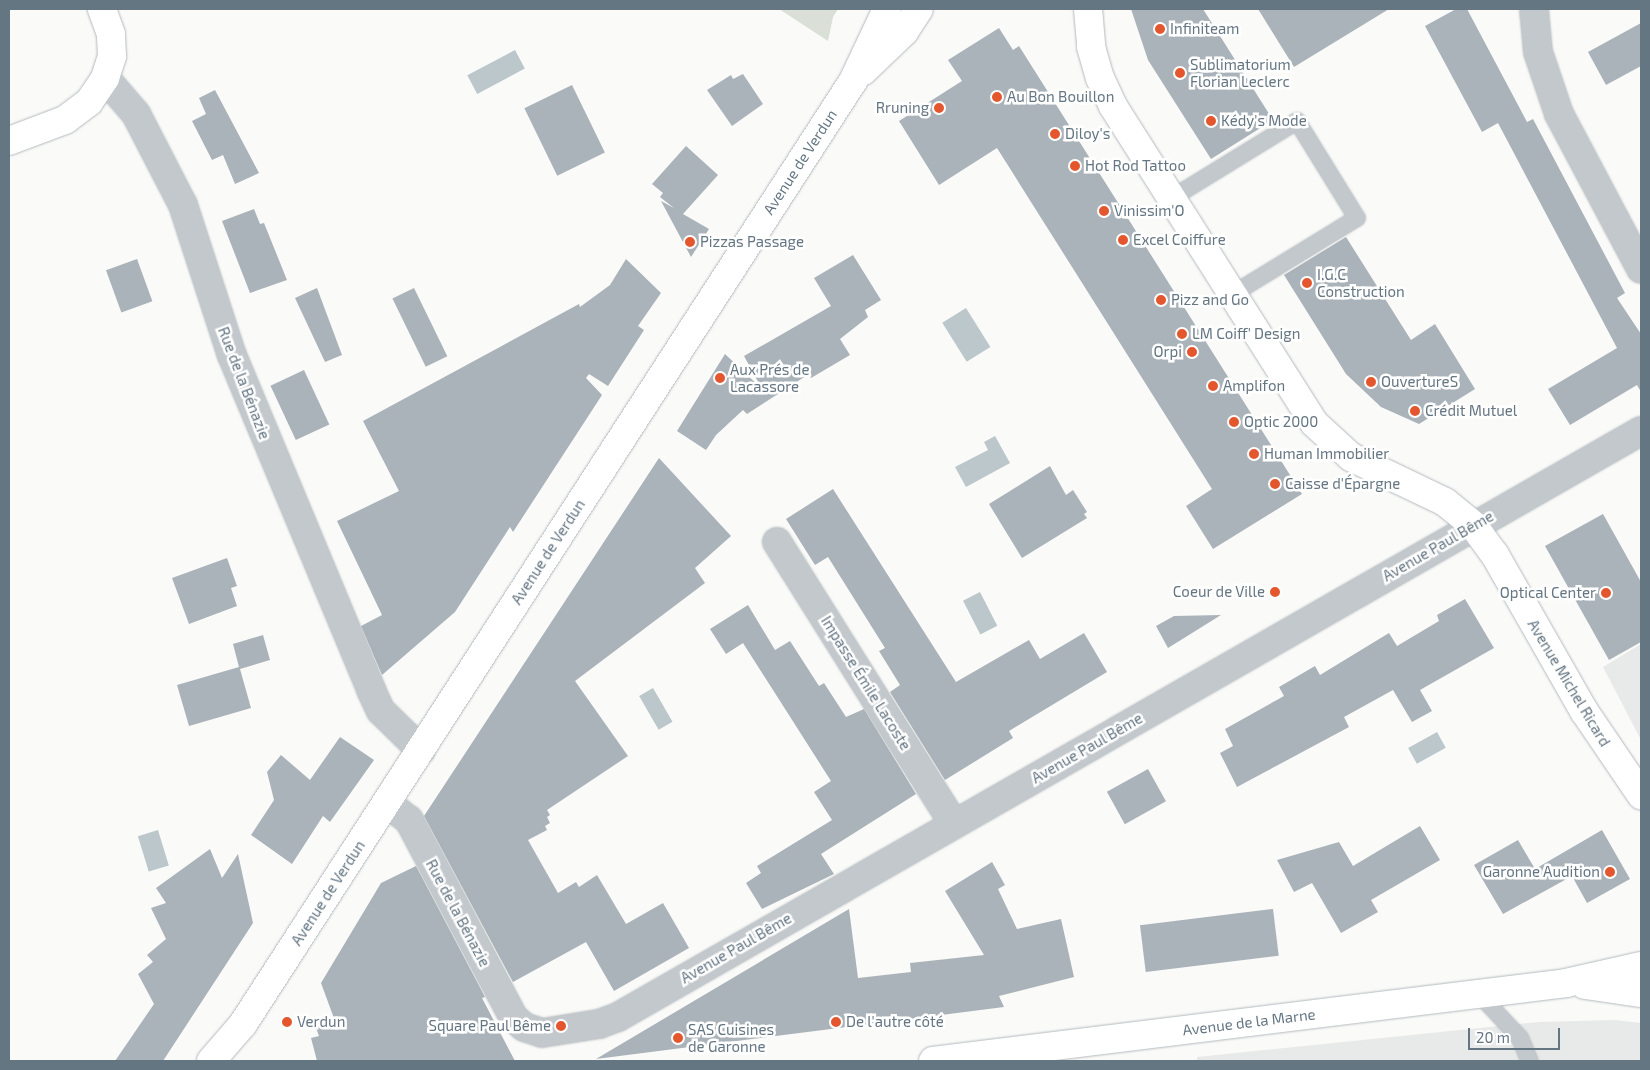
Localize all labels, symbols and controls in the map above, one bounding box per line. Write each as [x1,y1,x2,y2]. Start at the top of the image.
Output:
place label: Infiniteam [1170,20,1239,38]
marker: Infiniteam [1154,23,1166,35]
place label: Sublimatorium Florian Leclerc [1190,55,1291,90]
marker: Sublimatorium Florian Leclerc [1174,67,1186,79]
place label: Au Bon Bouillon [1007,88,1114,106]
marker: Au Bon Bouillon [991,91,1003,103]
place label: Rruning [876,99,929,117]
marker: Rruning [933,102,945,114]
street label: Avenue de Verdun [759,106,841,218]
place label: Kédy's Mode [1221,112,1307,130]
marker: Kédy's Mode [1205,115,1217,127]
place label: Diloy's [1065,125,1110,143]
marker: Diloy's [1049,128,1061,140]
place label: Hot Rod Tattoo [1085,157,1186,175]
marker: Hot Rod Tattoo [1069,160,1081,172]
place label: Vinissim'O [1114,202,1184,220]
marker: Vinissim'O [1098,205,1110,217]
place label: Excel Coiffure [1133,231,1226,249]
place label: Pizzas Passage [700,233,804,251]
marker: Excel Coiffure [1117,234,1129,246]
marker: Pizzas Passage [684,236,696,248]
place label: I.G.C Construction [1317,265,1405,300]
marker: I.G.C Construction [1301,277,1313,289]
place label: Pizz and Go [1171,291,1249,309]
marker: Pizz and Go [1155,294,1167,306]
street label: Rue de la Bénazie [214,324,274,442]
place label: LM Coiff' Design [1192,325,1301,343]
marker: LM Coiff' Design [1176,328,1188,340]
place label: Orpi [1154,343,1182,361]
marker: Orpi [1186,346,1198,358]
place label: Aux Prés de Lacassore [730,360,809,395]
marker: Aux Prés de Lacassore [714,372,726,384]
place label: OuvertureS [1381,373,1458,391]
marker: OuvertureS [1365,376,1377,388]
place label: Amplifon [1223,377,1285,395]
marker: Amplifon [1207,380,1219,392]
place label: Crédit Mutuel [1425,402,1517,420]
marker: Crédit Mutuel [1409,405,1421,417]
place label: Optic 2000 [1244,413,1318,431]
marker: Optic 2000 [1228,416,1240,428]
place label: Human Immobilier [1264,445,1389,463]
marker: Human Immobilier [1248,448,1260,460]
place label: Caisse d'Épargne [1285,475,1400,493]
marker: Caisse d'Épargne [1269,478,1281,490]
street label: Avenue de Verdun [507,496,589,608]
street label: Avenue Paul Bême [1379,507,1497,585]
place label: Coeur de Ville [1172,583,1265,601]
place label: Optical Center [1499,584,1596,602]
marker: Coeur de Ville [1269,586,1281,598]
marker: Optical Center [1600,587,1612,599]
street label: Impasse Émile Lacoste [817,613,915,753]
street label: Avenue Michel Ricard [1524,616,1614,750]
street label: Avenue Paul Bême [1028,709,1146,787]
street label: Avenue de Verdun [287,837,369,949]
street label: Rue de la Bénazie [422,856,494,970]
place label: Garonne Audition [1482,863,1600,881]
marker: Garonne Audition [1604,866,1616,878]
street label: Avenue Paul Bême [677,909,795,987]
street label: Avenue de la Marne [1181,1005,1317,1039]
place label: Verdun [297,1013,345,1031]
place label: De l'autre côté [846,1013,944,1031]
marker: Verdun [281,1016,293,1028]
marker: De l'autre côté [830,1016,842,1028]
place label: Square Paul Bême [428,1017,551,1035]
scale bar [1470,1018,1562,1050]
marker: Square Paul Bême [555,1020,567,1032]
place label: SAS Cuisines de Garonne [688,1020,774,1055]
text: 20 m [1476,1028,1510,1046]
marker: SAS Cuisines de Garonne [672,1032,684,1044]

